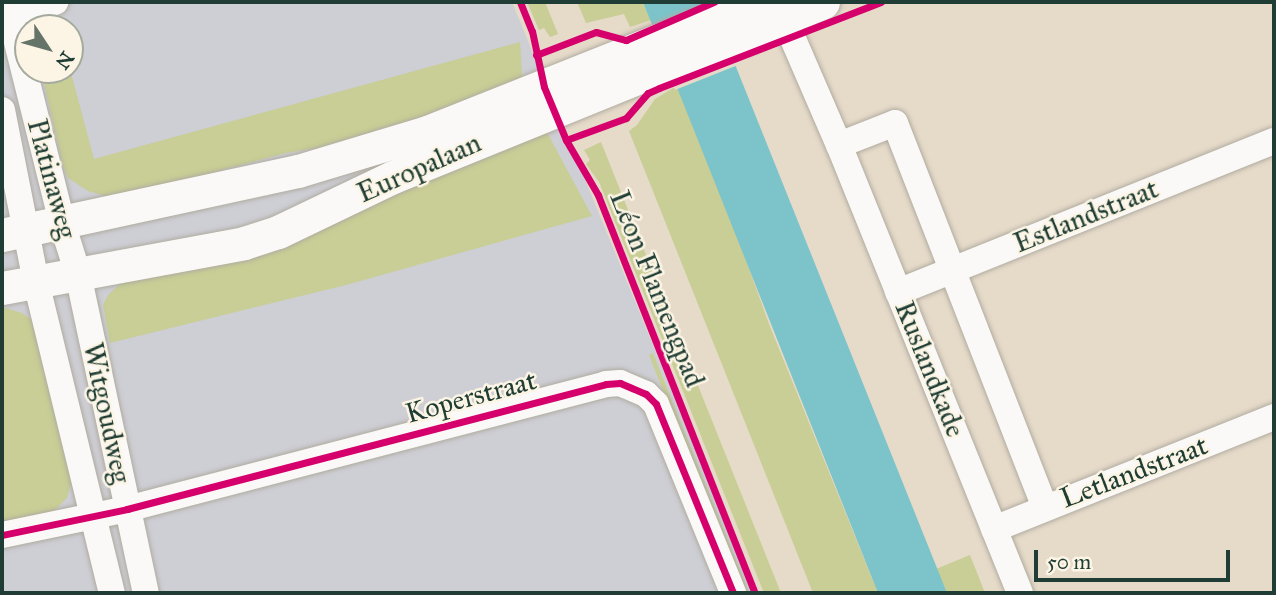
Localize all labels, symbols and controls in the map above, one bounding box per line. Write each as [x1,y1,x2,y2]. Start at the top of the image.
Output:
north arrow [14,14,84,84]
text: N [51,47,79,74]
street label: Platinaweg [20,115,84,243]
street label: Europalaan [352,126,486,210]
street label: Estlandstraat [1009,172,1163,260]
street label: Léon Flamengpad [602,186,712,392]
street label: Ruslandkade [888,296,972,442]
street label: Witgoudweg [76,340,138,486]
street label: Koperstraat [402,363,540,431]
street label: Letlandstraat [1056,429,1212,515]
scale bar [1038,536,1234,580]
text: 50 m [1047,549,1091,575]

